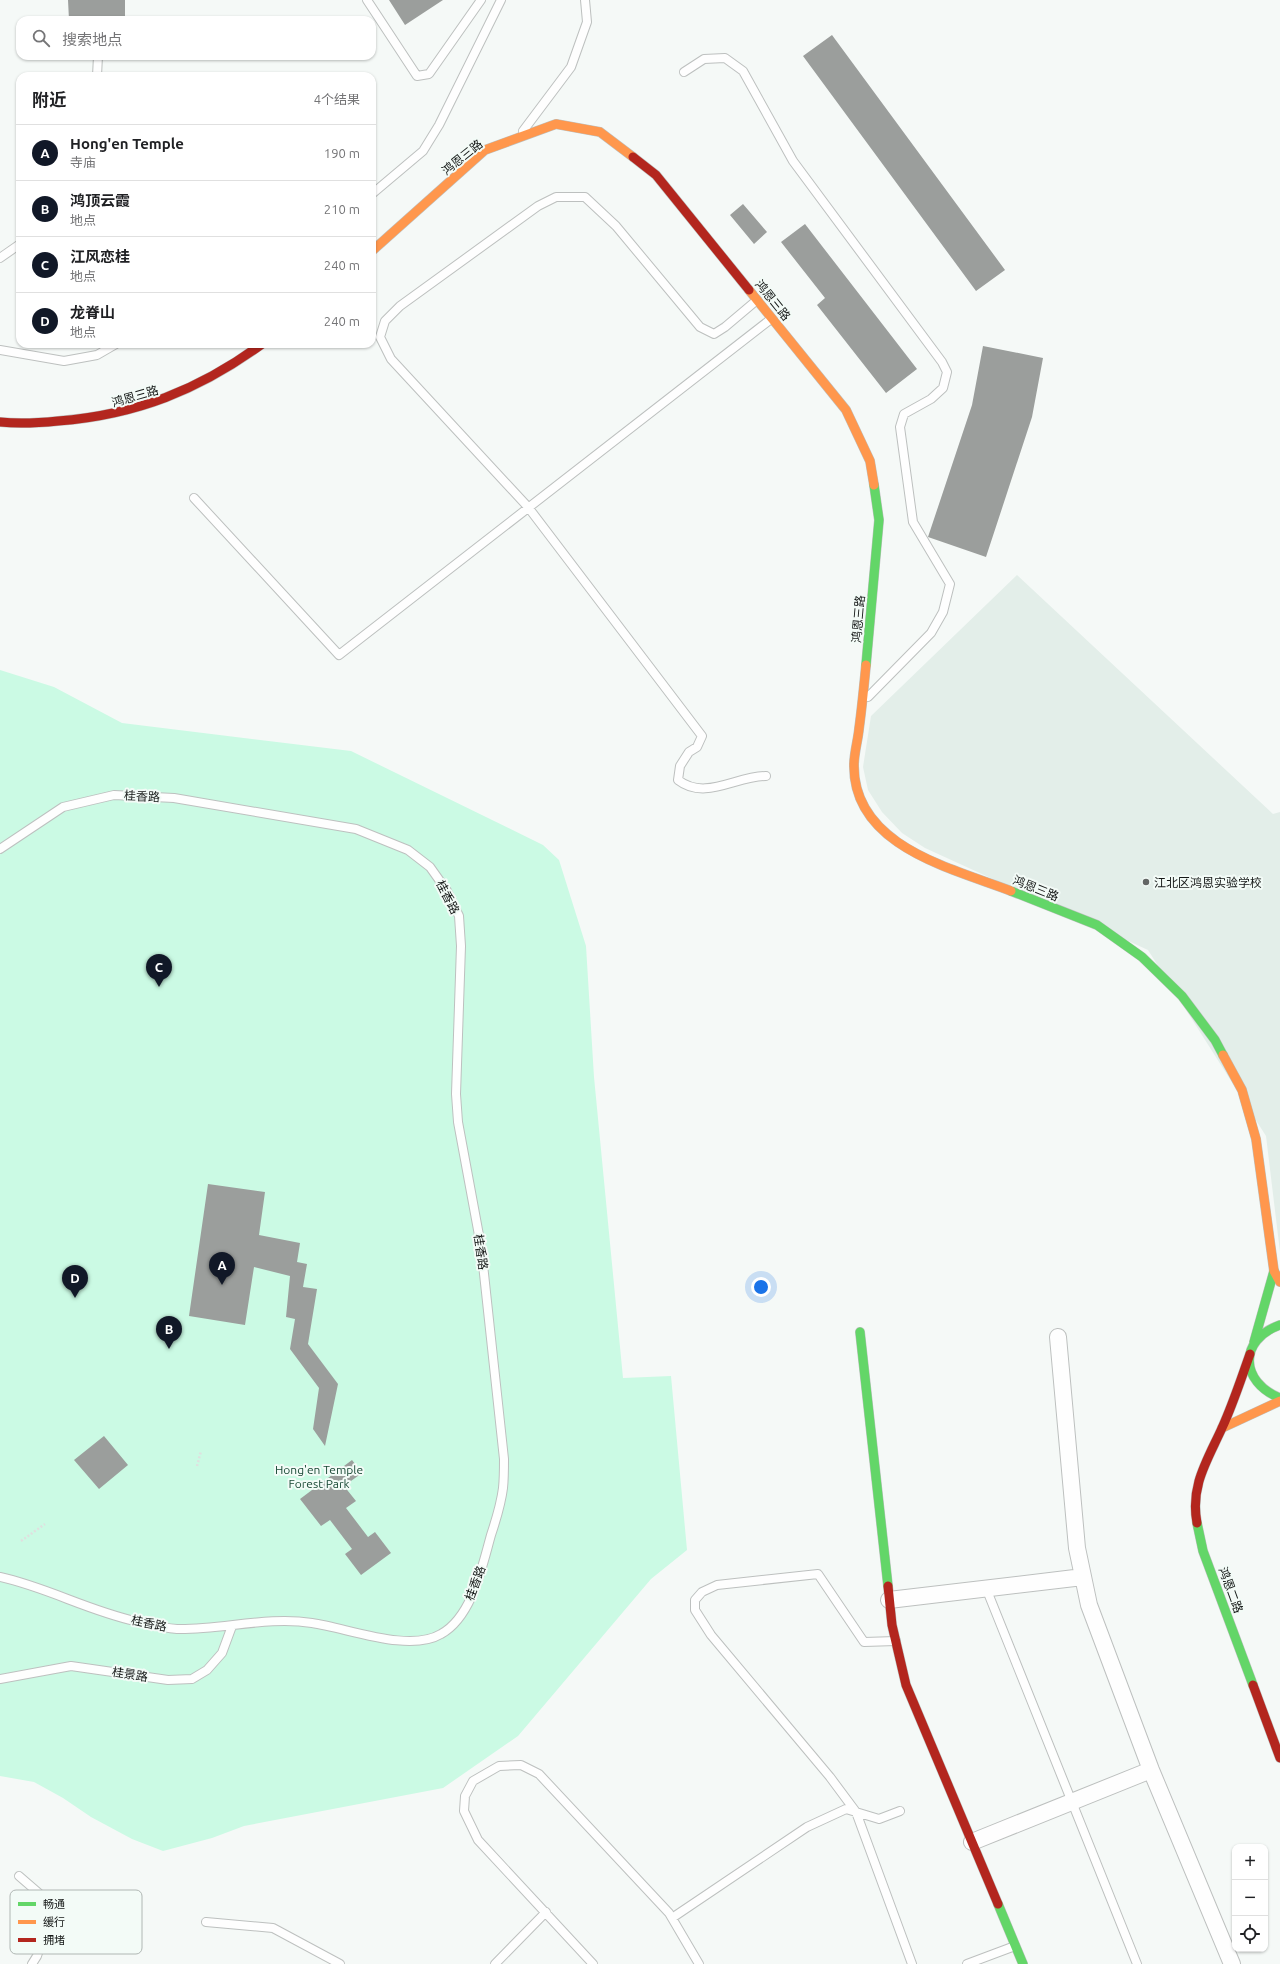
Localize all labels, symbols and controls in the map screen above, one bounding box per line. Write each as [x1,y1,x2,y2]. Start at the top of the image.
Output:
search box [16,16,376,60]
icon: search [30,27,52,49]
text: 搜索地点 [62,31,122,48]
text: 附近 [32,90,66,109]
text: 4个结果 [314,92,360,106]
text: Hong'en Temple [70,135,184,152]
street label: 鸿恩三路 [439,137,485,177]
text: A [40,146,50,160]
text: 190 m [324,146,360,160]
text: 寺庙 [70,155,96,169]
text: 鸿顶云霞 [70,192,130,209]
text: B [41,202,49,216]
text: 210 m [324,202,360,216]
text: 地点 [70,213,96,227]
text: 江风恋桂 [70,248,130,265]
text: C [41,258,49,272]
text: 240 m [324,258,360,272]
text: 地点 [70,269,96,283]
street label: 鸿恩三路 [753,277,793,323]
text: 龙脊山 [70,304,115,321]
text: D [40,314,50,328]
text: 240 m [324,314,360,328]
text: 地点 [70,325,96,339]
street label: 鸿恩三路 [110,383,160,409]
street label: 鸿恩三路 [849,595,867,643]
street label: 桂香路 [124,789,160,803]
street label: 鸿恩三路 [1011,873,1061,903]
place label: 江北区鸿恩实验学校 [1154,876,1262,889]
marker: 江北区鸿恩实验学校 [1141,877,1151,887]
street label: 桂香路 [434,878,462,916]
pin: C [146,954,172,987]
street label: 桂香路 [472,1233,490,1271]
pin: A [209,1252,235,1285]
pin: D [62,1265,88,1298]
your location [751,1277,771,1297]
pin: B [156,1316,182,1349]
park label: Hong'en Temple Forest Park [275,1463,363,1490]
street label: 桂香路 [462,1564,488,1602]
street label: 鸿恩二路 [1217,1565,1245,1615]
street label: 桂香路 [130,1613,168,1633]
street label: 桂景路 [111,1665,149,1683]
map controls [1232,1844,1268,1952]
button: + [1232,1844,1268,1880]
button: − [1232,1880,1268,1916]
legend [10,1890,142,1954]
text: 畅通 [43,1898,65,1910]
text: 缓行 [43,1916,65,1928]
button: locate [1232,1916,1268,1952]
text: 拥堵 [43,1934,65,1946]

